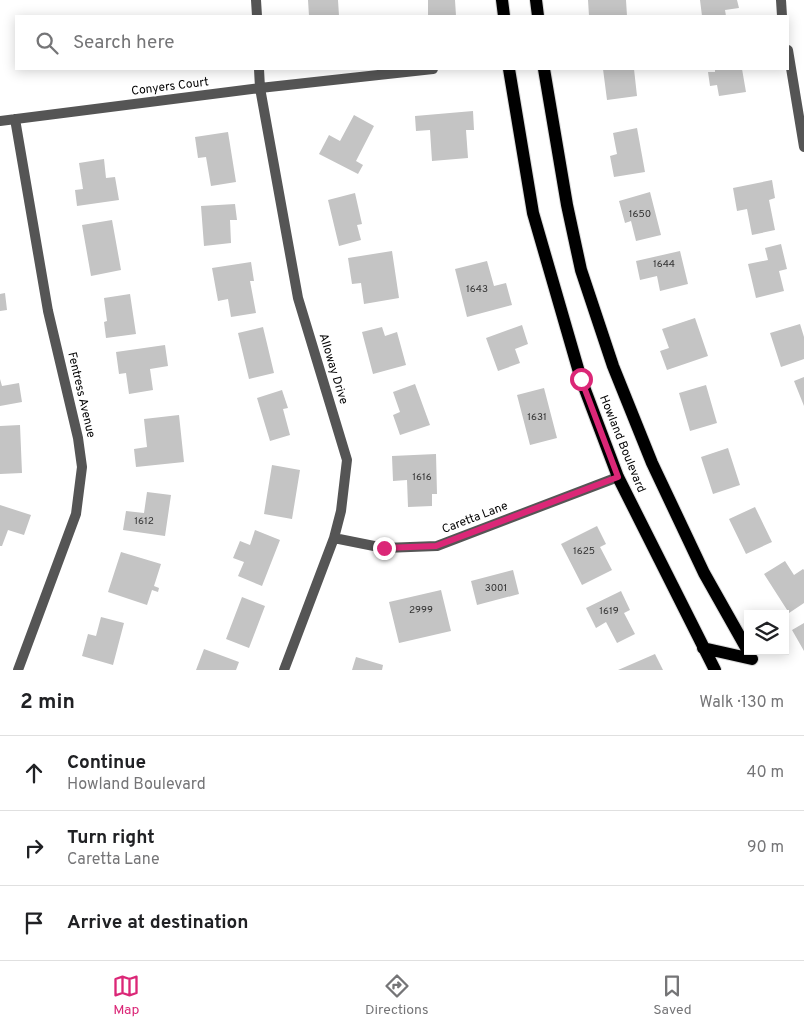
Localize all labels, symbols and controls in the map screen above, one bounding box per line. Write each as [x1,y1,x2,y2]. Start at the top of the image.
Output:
search box [15,15,789,70]
icon: search [33,29,61,57]
text: Search here [73,31,175,55]
street label: Conyers Court [130,74,210,100]
house number: 1650 [629,208,651,221]
house number: 1644 [653,258,675,271]
house number: 1643 [466,283,488,296]
street label: Alloway Drive [315,332,351,406]
street label: Fentress Avenue [63,351,99,439]
route start [570,368,593,391]
street label: Howland Boulevard [595,393,649,495]
house number: 1631 [527,411,547,424]
house number: 1616 [412,471,432,484]
street label: Caretta Lane [440,498,510,538]
house number: 1612 [134,515,154,528]
route end [373,537,396,560]
house number: 1625 [573,545,595,558]
house number: 3001 [485,582,507,595]
house number: 2999 [409,604,433,617]
house number: 1619 [599,605,619,618]
map controls [744,610,789,655]
button: layers [744,610,789,655]
text: 2 min [20,689,75,716]
text: Walk · 130 m [699,693,784,713]
text: Continue [67,751,146,775]
icon: ahead [20,759,48,787]
text: 40 m [746,763,784,783]
text: Howland Boulevard [67,775,206,795]
text: Turn right [67,826,155,850]
icon: right [20,834,48,862]
text: 90 m [747,838,784,858]
text: Caretta Lane [67,850,160,870]
icon: arrive [20,909,48,937]
text: Arrive at destination [67,911,248,935]
tab: Map [112,972,140,1019]
tab: Directions [365,972,429,1019]
tab: Saved [653,972,692,1019]

